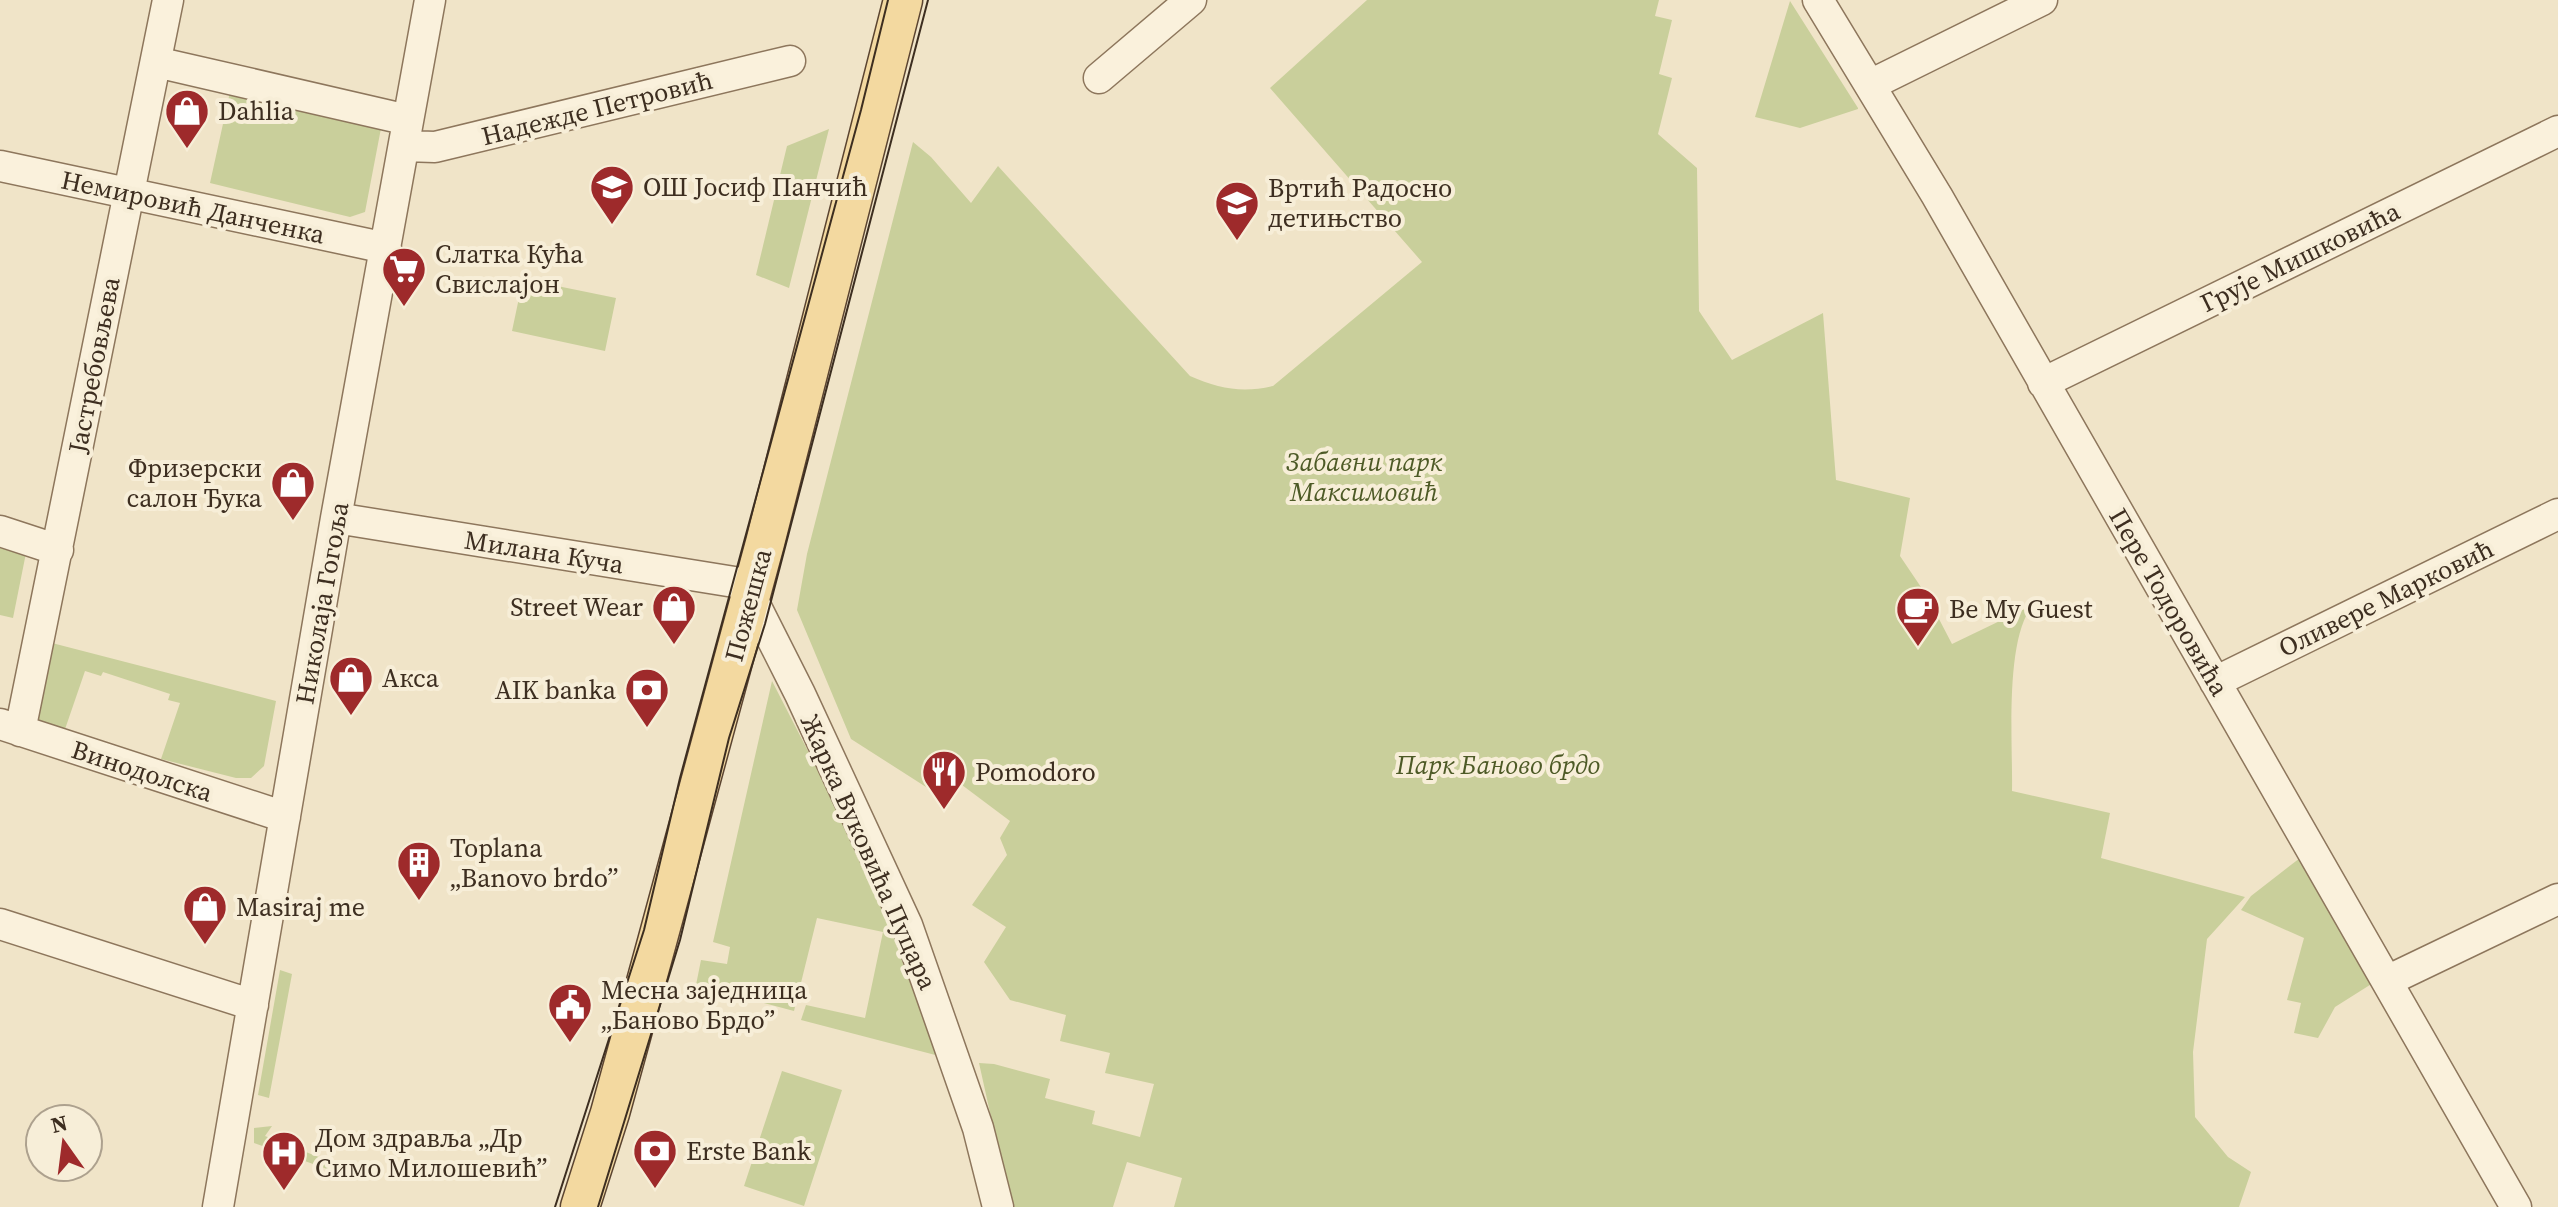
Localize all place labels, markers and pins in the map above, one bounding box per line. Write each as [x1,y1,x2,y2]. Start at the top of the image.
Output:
shop icon: Dahlia [163,87,211,150]
place label: Dahlia [218,93,295,129]
school or university icon: ОШ Јосиф Панчић [588,163,636,226]
place label: ОШ Јосиф Панчић [643,169,868,205]
place label: Вртић Радосно детињство [1268,170,1452,236]
school or university icon: Вртић Радосно детињство [1213,179,1261,242]
place label: Слатка Кућа Свислајон [435,236,584,302]
supermarket icon: Слатка Кућа Свислајон [380,245,428,308]
place label: Фризерски салон Ђука [127,450,263,516]
shop icon: Фризерски салон Ђука [269,459,317,522]
shop icon: Street Wear [650,583,698,646]
cafe icon: Be My Guest [1894,585,1942,648]
place label: Street Wear [510,589,643,625]
place label: Be My Guest [1949,591,2093,627]
shop icon: Акса [327,654,375,717]
place label: Акса [382,660,440,696]
bank icon: AIK banka [623,666,671,729]
place label: AIK banka [495,672,617,708]
restaurant icon: Pomodoro [920,748,968,811]
place label: Pomodoro [975,754,1096,790]
place label: Toplana „Banovo brdo” [450,830,618,896]
building icon: Toplana „Banovo brdo” [395,839,443,902]
shop icon: Masiraj me [181,883,229,946]
place label: Masiraj me [236,889,365,925]
place label: Месна заједница „Баново Брдо” [601,972,808,1038]
public building icon: Месна заједница „Баново Брдо” [546,981,594,1044]
place label: Дом здравља „Др Симо Милошевић” [315,1120,547,1186]
bank icon: Erste Bank [631,1127,679,1190]
hospital icon: Дом здравља „Др Симо Милошевић” [260,1129,308,1192]
place label: Erste Bank [686,1133,812,1169]

